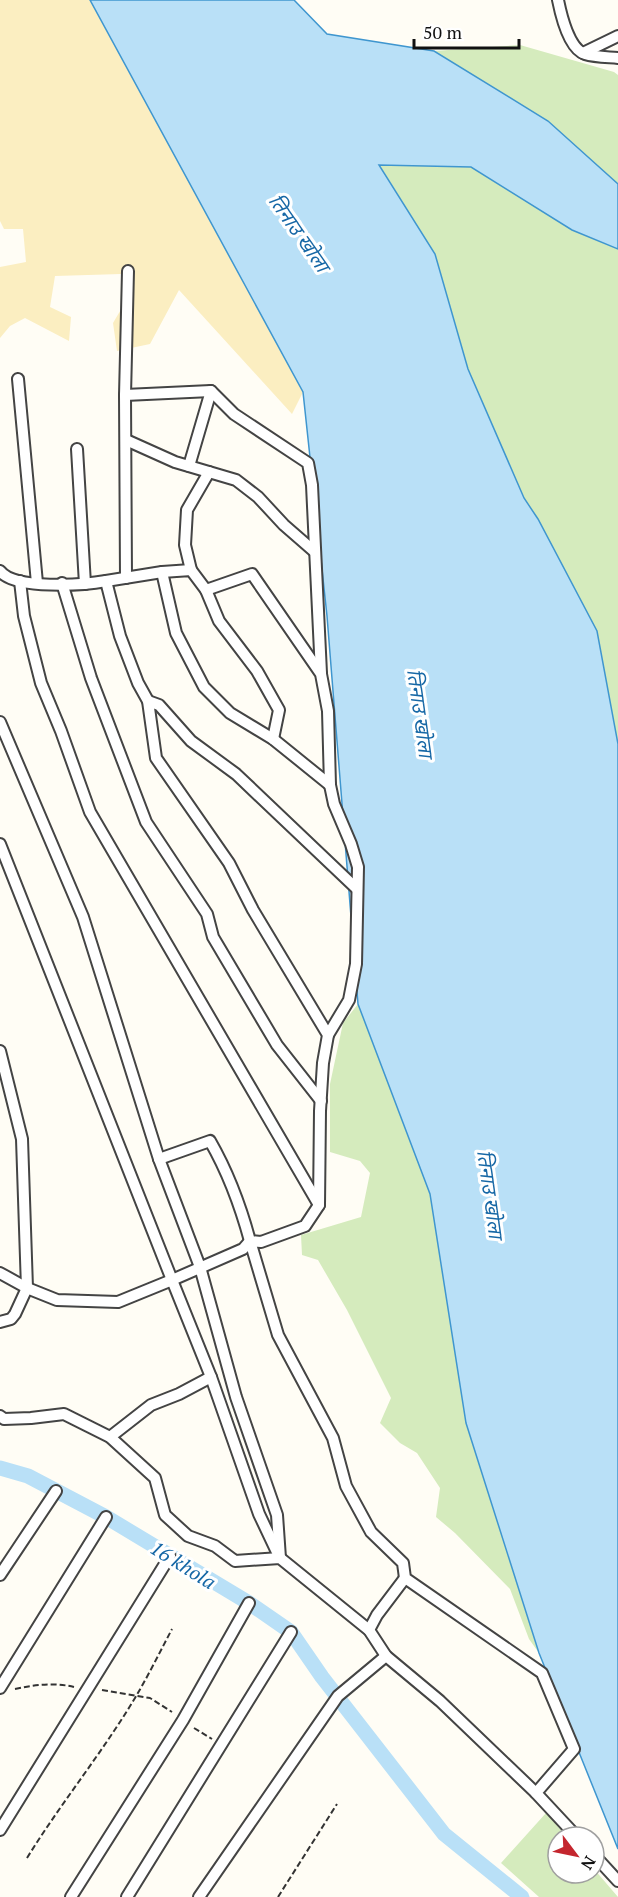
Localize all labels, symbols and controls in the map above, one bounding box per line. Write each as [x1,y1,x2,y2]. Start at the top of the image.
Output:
scale bar [414,12,519,50]
text: 50 m [423,20,463,44]
water label: तिनाउ खोला [263,189,338,280]
water label: तिनाउ खोला [401,667,441,763]
water label: तिनाउ खोला [471,1148,511,1244]
water label: 16 khola [145,1534,221,1595]
north arrow [546,1825,606,1885]
text: N [576,1852,601,1874]

